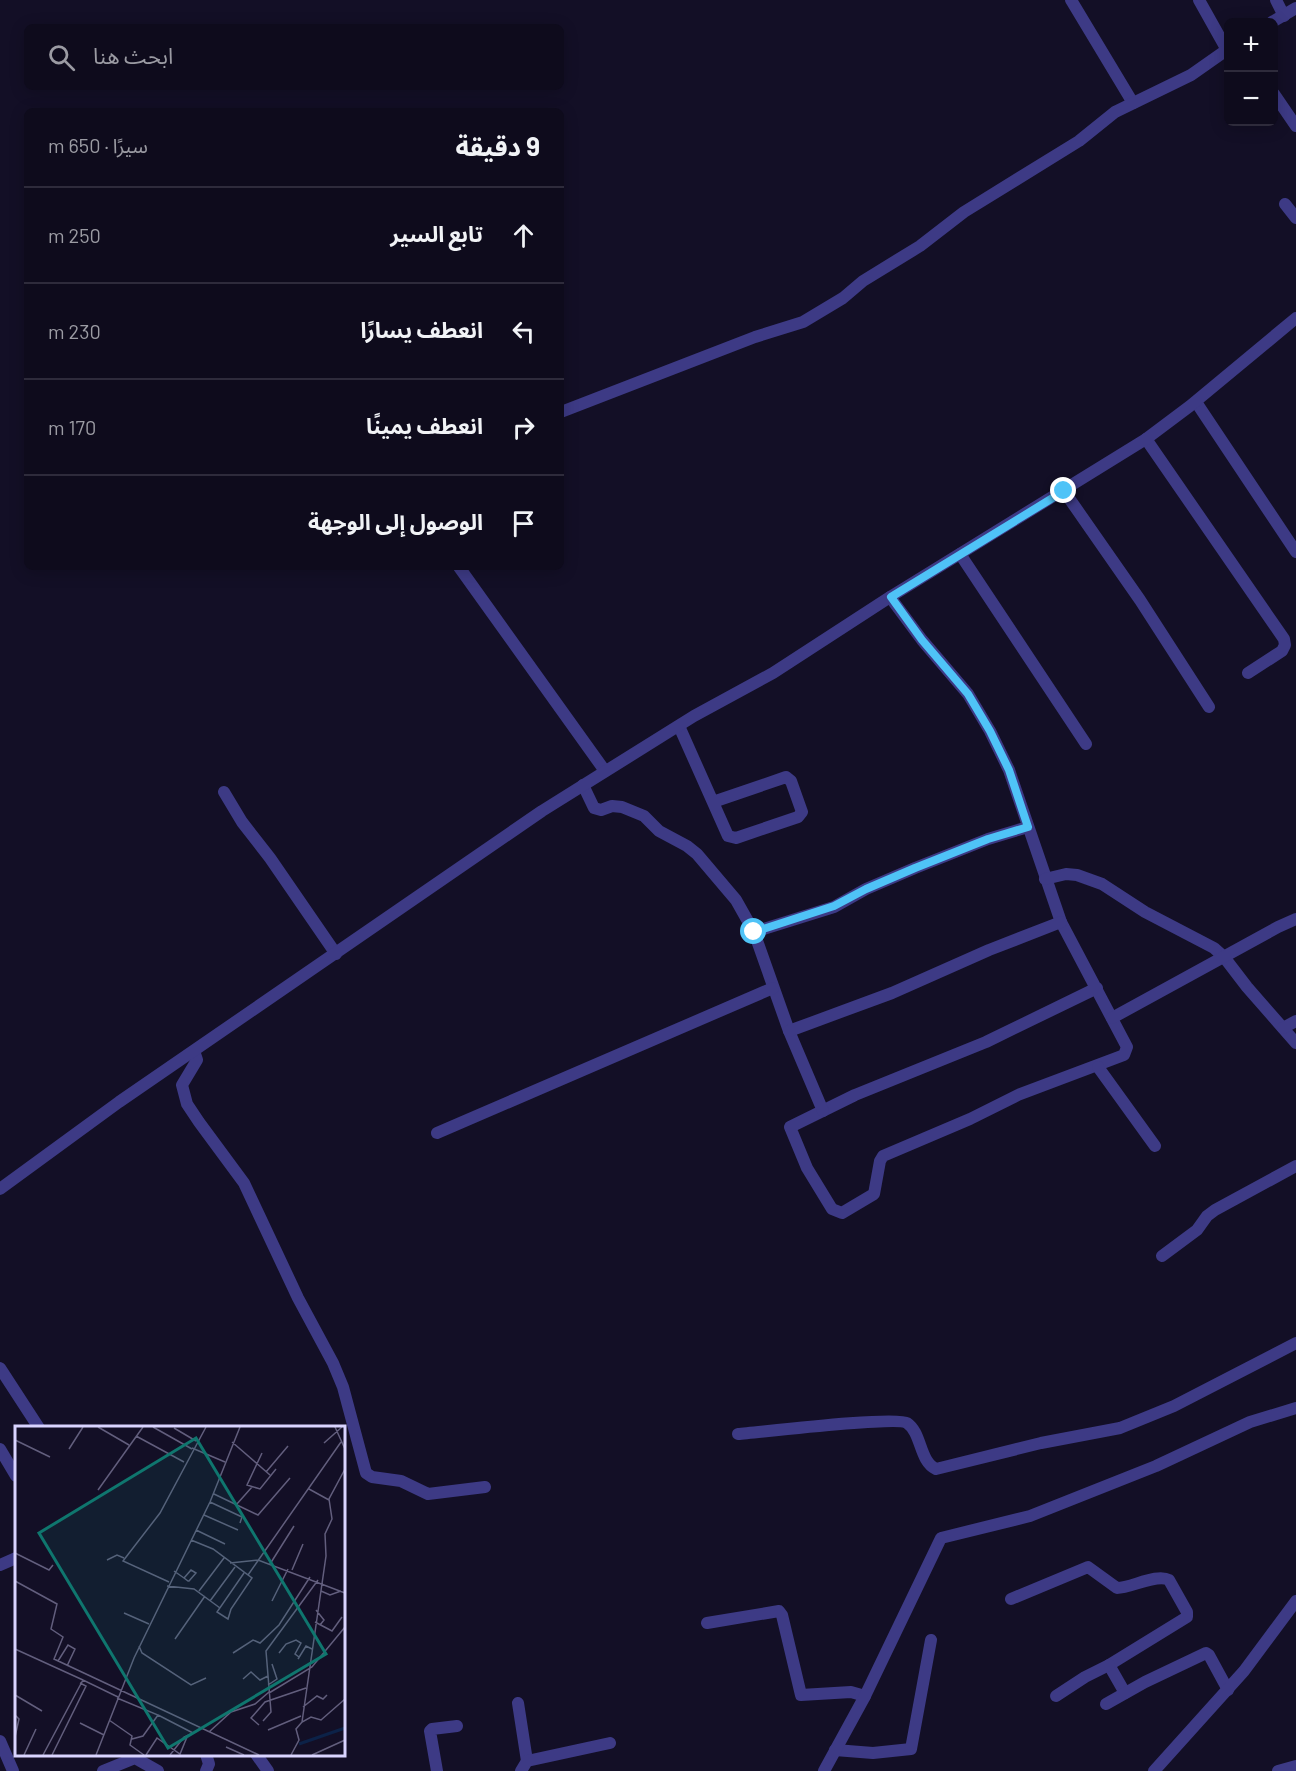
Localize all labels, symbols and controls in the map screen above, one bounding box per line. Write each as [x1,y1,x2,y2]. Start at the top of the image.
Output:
map controls [1224,18,1278,126]
button: + [1224,18,1278,72]
search box [24,24,564,90]
icon: search [45,41,78,74]
text: ابحث هنا [93,42,173,68]
button: − [1224,72,1278,126]
text: 9 دقيقة [456,130,540,161]
text: سيرًا · 650 m [48,133,148,157]
icon: ahead [507,219,540,252]
text: تابع السير [390,220,483,246]
text: 250 m [48,223,101,247]
icon: left [507,315,540,348]
text: انعطف يسارًا [360,316,483,342]
text: 230 m [48,319,101,343]
icon: right [507,411,540,444]
text: انعطف يمينًا [366,412,483,438]
text: 170 m [48,415,96,439]
route end [1050,477,1076,503]
icon: arrive [507,507,540,540]
text: الوصول إلى الوجهة [308,508,483,534]
route start [740,918,766,944]
inset map [15,1426,345,1756]

